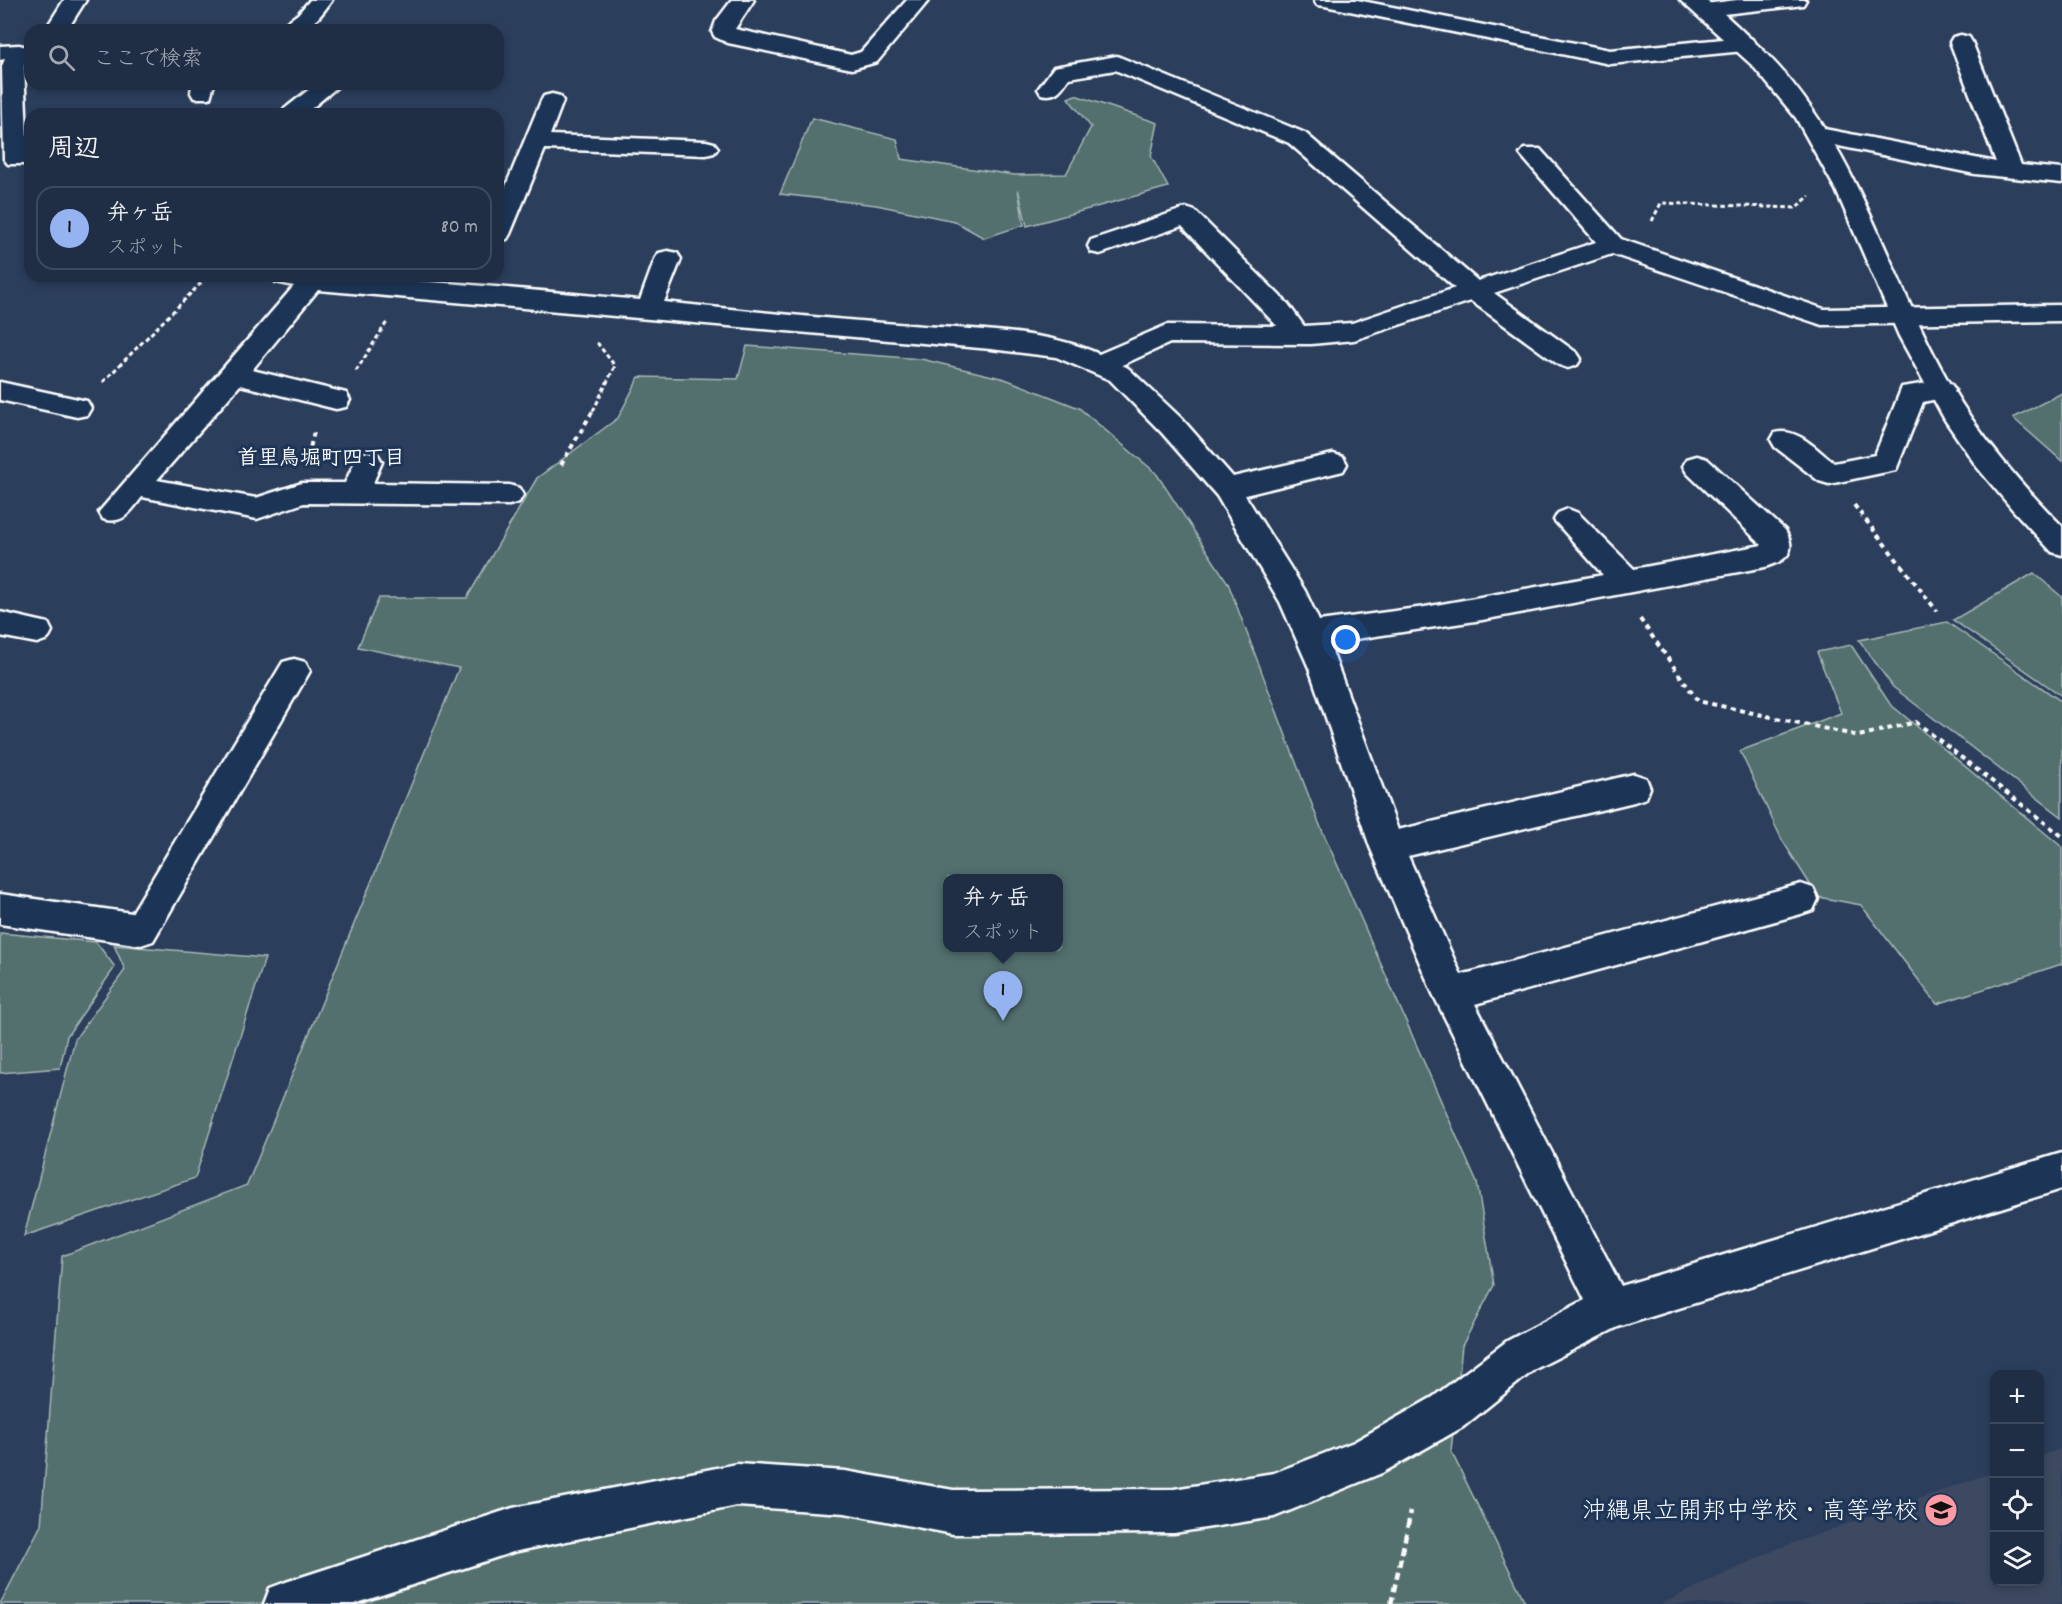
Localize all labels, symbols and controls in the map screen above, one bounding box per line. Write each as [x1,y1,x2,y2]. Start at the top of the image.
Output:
search box [24,24,504,90]
icon: search [45,41,78,74]
text: ここで検索 [93,45,203,76]
text: 周辺 [48,132,100,169]
text: 弁ヶ岳 [107,199,173,230]
text: 1 [67,214,72,242]
text: 80 m [441,214,478,242]
text: スポット [107,235,187,263]
district label: 首里鳥堀町四丁目 [237,445,405,475]
your location [1331,625,1360,654]
popup [943,874,1063,952]
text: 弁ヶ岳 [963,884,1029,915]
text: スポット [963,920,1043,948]
pin: 1 [984,972,1022,1021]
map controls [1990,1370,2044,1586]
button: + [1990,1370,2044,1424]
button: − [1990,1424,2044,1478]
button: locate [1990,1478,2044,1532]
school or university icon: 沖縄県立開邦中学校・高等学校 [1923,1492,1959,1528]
place label: 沖縄県立開邦中学校・高等学校 [1582,1496,1918,1530]
button: layers [1990,1532,2044,1586]

